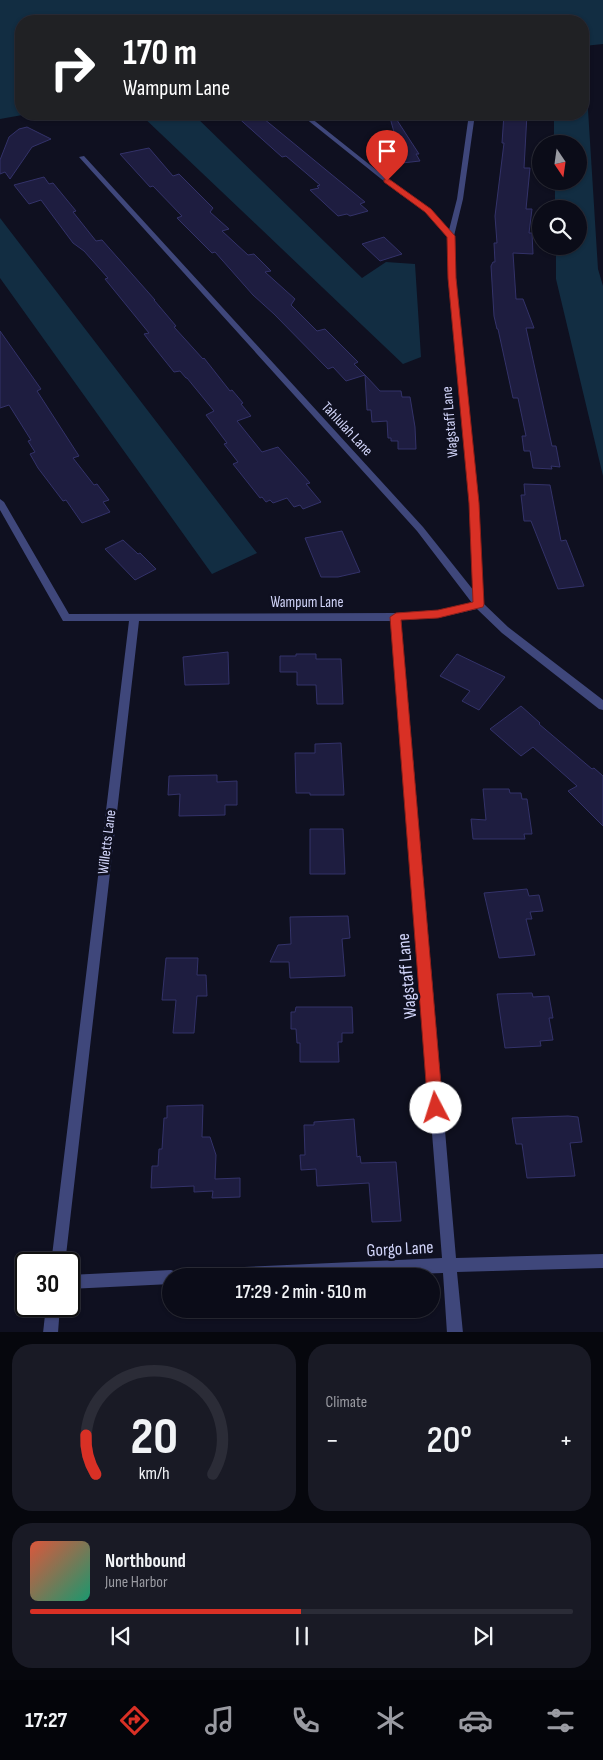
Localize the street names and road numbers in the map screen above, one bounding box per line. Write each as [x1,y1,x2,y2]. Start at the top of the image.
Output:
street label: Wagstaff Lane [437,386,463,458]
street label: Tahlulah Lane [317,398,377,460]
street label: Wampum Lane [270,593,344,612]
street label: Willetts Lane [94,809,120,875]
street label: Wagstaff Lane [393,932,421,1020]
street label: Gorgo Lane [366,1237,434,1261]

